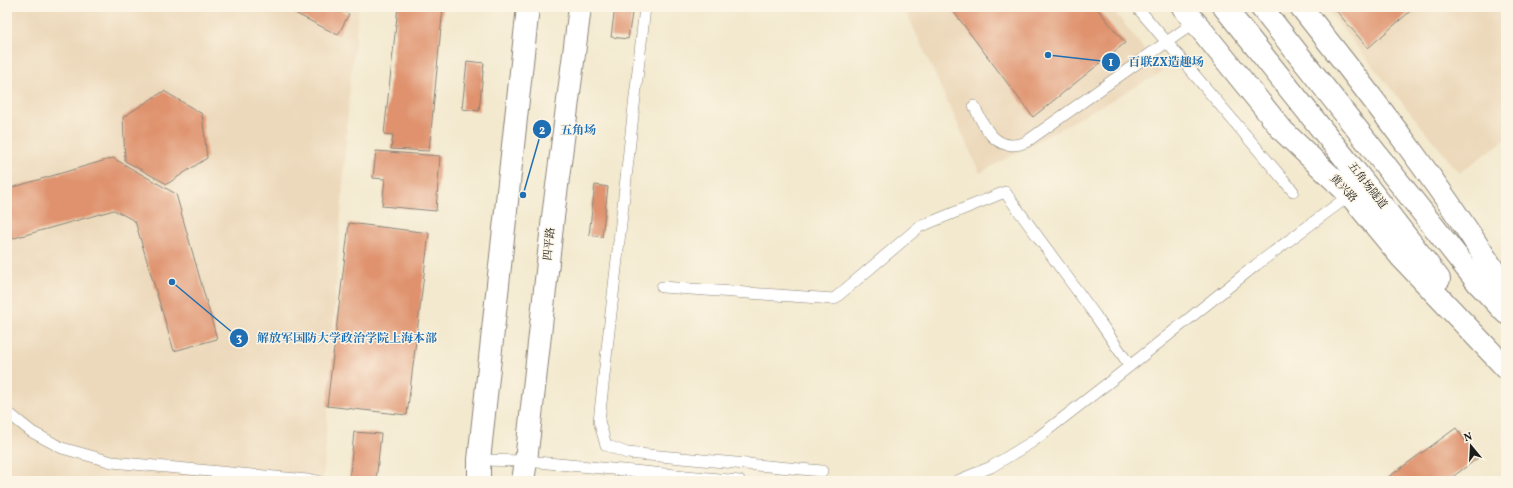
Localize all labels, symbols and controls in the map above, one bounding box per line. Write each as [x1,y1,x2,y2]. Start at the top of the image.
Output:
callout: 百联ZX造趣场 [1101,50,1212,74]
text: 1 [1109,55,1114,71]
text: 百联ZX造趣场 [1128,55,1204,71]
callout: 五角场 [532,117,604,141]
text: 2 [539,123,545,139]
text: 五角场 [560,123,596,139]
street label: 五角场隧道 [1344,160,1390,212]
street label: 黄兴路 [1326,172,1360,206]
street label: 四平路 [541,227,559,261]
callout: 解放军国防大学政治学院上海本部 [229,326,445,350]
text: 3 [236,331,242,347]
text: 解放军国防大学政治学院上海本部 [257,331,437,347]
north arrow [1451,426,1491,466]
text: N [1462,430,1474,446]

